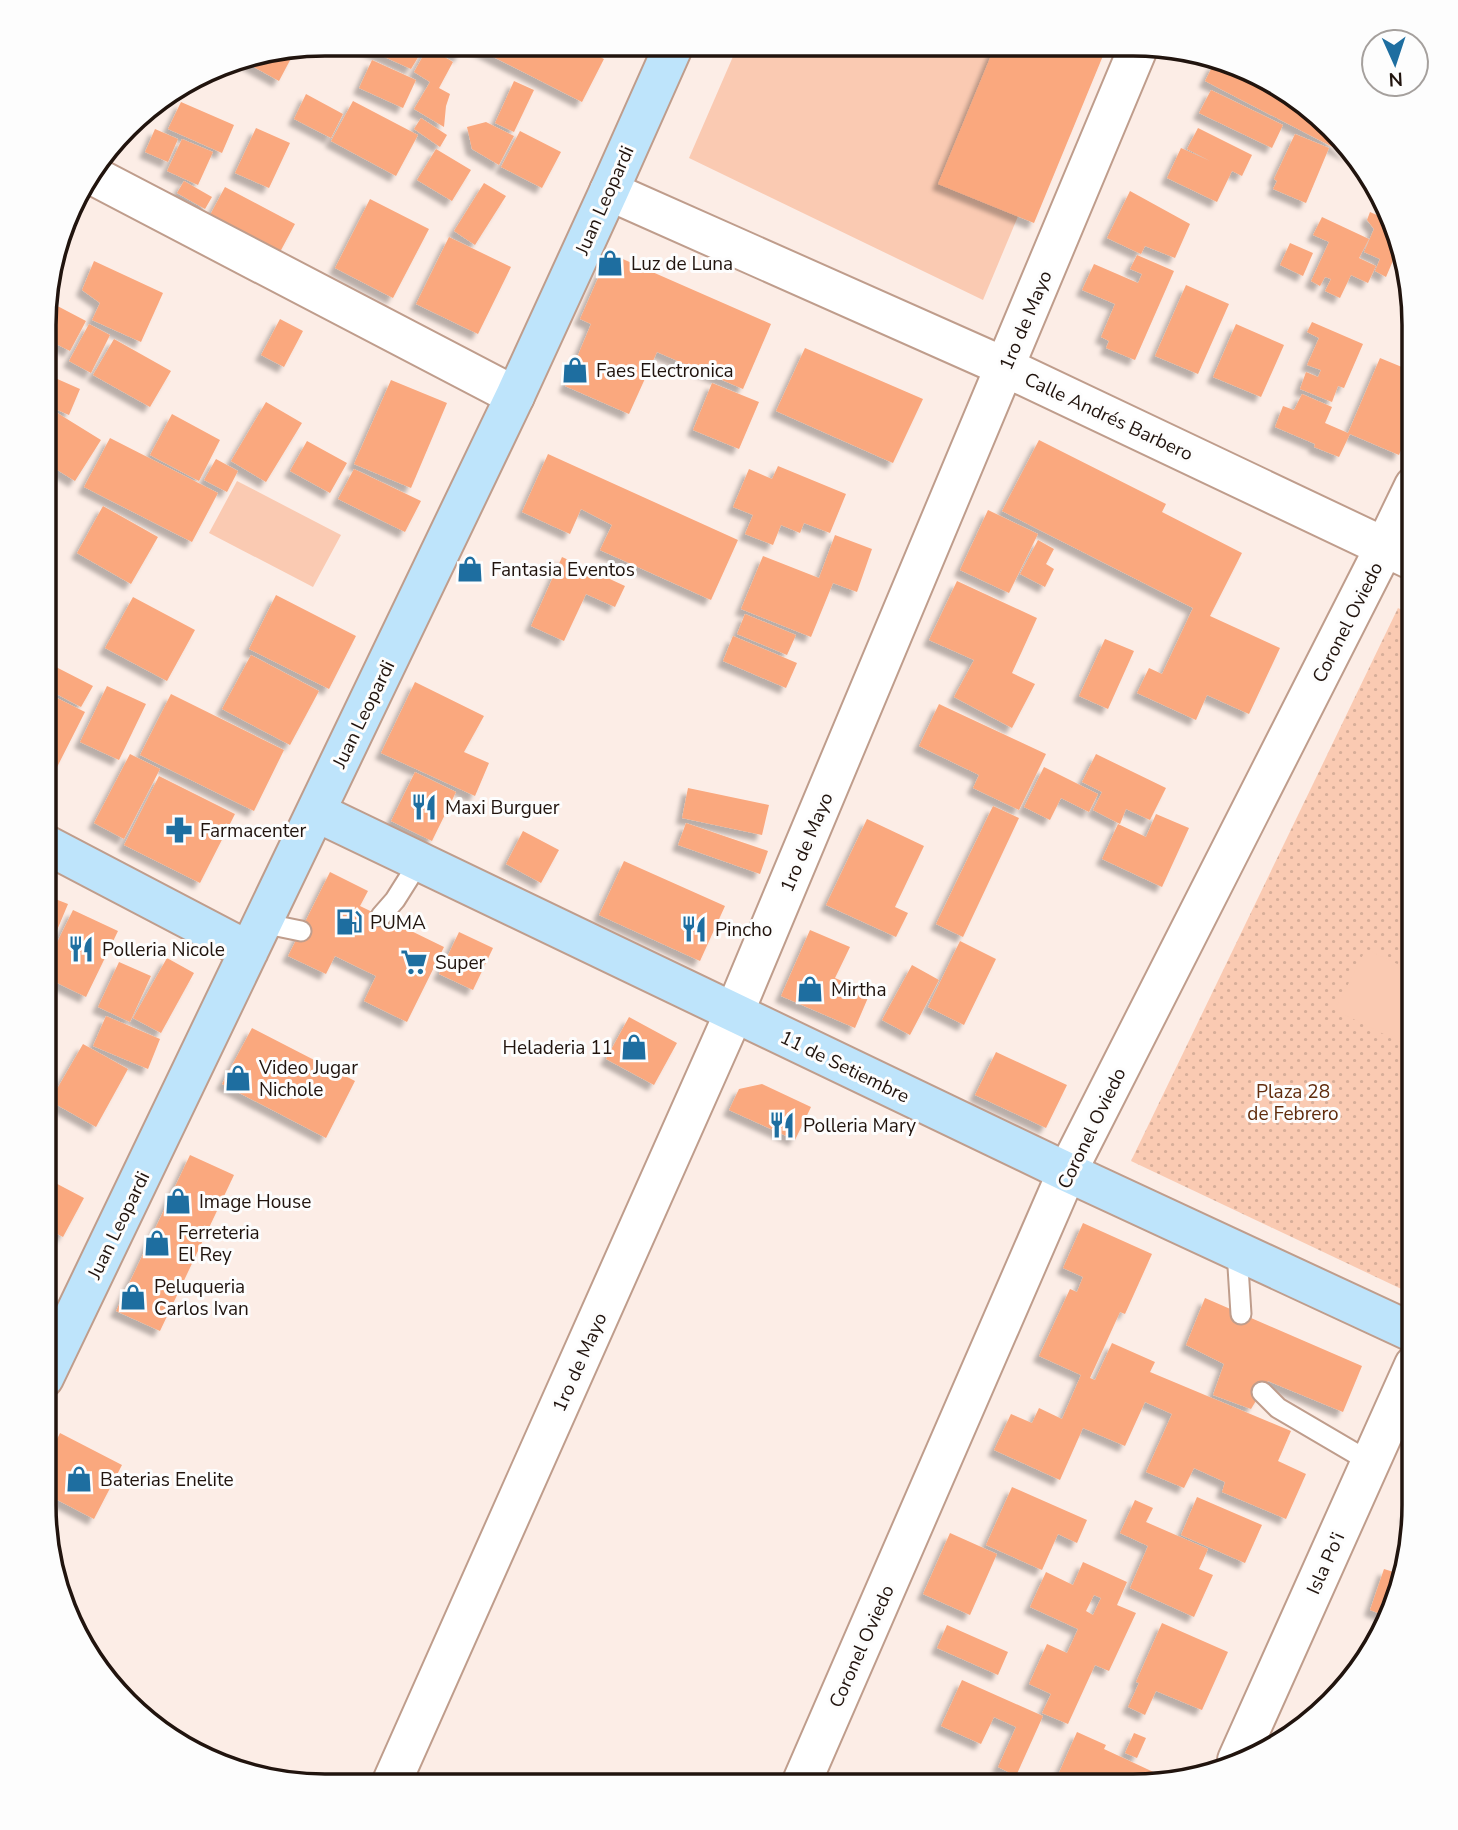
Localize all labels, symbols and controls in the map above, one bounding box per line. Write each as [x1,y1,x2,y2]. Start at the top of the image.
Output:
north arrow [1360,28,1430,98]
text: N [1388,66,1404,92]
street label: Juan Leopardi [569,142,641,260]
shop icon: Luz de Luna [595,248,625,278]
place label: Luz de Luna [631,251,733,277]
street label: 1ro de Mayo [993,267,1059,374]
shop icon: Faes Electronica [560,355,590,385]
place label: Faes Electronica [596,358,734,384]
street label: Calle Andrés Barbero [1020,366,1197,467]
shop icon: Fantasia Eventos [455,554,485,584]
place label: Fantasia Eventos [491,557,635,583]
street label: Coronel Oviedo [1306,558,1389,687]
street label: Juan Leopardi [326,656,401,774]
street label: 1ro de Mayo [774,789,840,896]
restaurant icon: Maxi Burguer [409,792,439,822]
place label: Maxi Burguer [445,795,560,821]
pharmacy icon: Farmacenter [164,815,194,845]
place label: Farmacenter [200,818,306,844]
fuel station icon: PUMA [334,907,364,937]
place label: PUMA [370,910,426,936]
restaurant icon: Pincho [679,914,709,944]
place label: Pincho [715,917,772,943]
restaurant icon: Polleria Nicole [66,934,96,964]
place label: Polleria Nicole [102,937,225,963]
supermarket icon: Super [399,947,429,977]
place label: Super [435,950,486,976]
shop icon: Mirtha [795,974,825,1004]
place label: Mirtha [831,977,886,1003]
street label: 11 de Setiembre [776,1024,914,1109]
shop icon: Heladeria 11 [619,1032,649,1062]
place label: Heladeria 11 [503,1035,613,1061]
place label: Video Jugar Nichole [258,1055,358,1103]
shop icon: Video Jugar Nichole [223,1063,253,1093]
street label: Coronel Oviedo [1051,1063,1132,1193]
park label: Plaza 28 de Febrero [1247,1079,1339,1127]
restaurant icon: Polleria Mary [767,1110,797,1140]
place label: Polleria Mary [803,1113,916,1139]
street label: Juan Leopardi [81,1167,156,1285]
shop icon: Image House [163,1186,193,1216]
place label: Image House [199,1189,311,1215]
place label: Ferreteria El Rey [178,1220,260,1268]
shop icon: Ferreteria El Rey [142,1228,172,1258]
place label: Peluqueria Carlos Ivan [154,1274,249,1322]
shop icon: Peluqueria Carlos Ivan [118,1282,148,1312]
street label: 1ro de Mayo [546,1309,613,1416]
shop icon: Baterias Enelite [64,1464,94,1494]
place label: Baterias Enelite [100,1467,234,1493]
street label: Isla Po'i [1301,1528,1351,1599]
street label: Coronel Oviedo [823,1581,901,1712]

